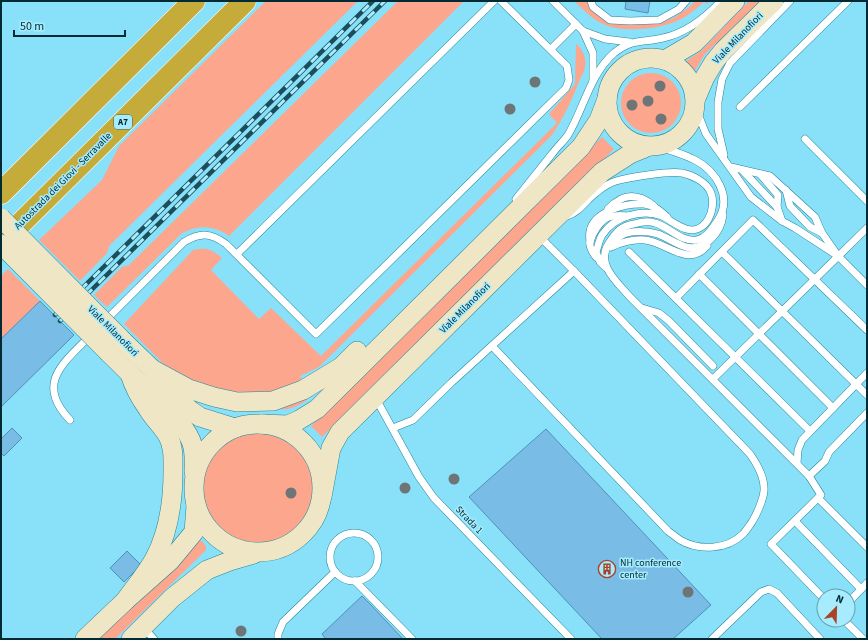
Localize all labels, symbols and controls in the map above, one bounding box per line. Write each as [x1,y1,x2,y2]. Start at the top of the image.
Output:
street label: Viale Milanofiori [710,9,766,67]
scale bar [14,12,125,38]
text: 50 m [20,18,44,35]
road number: A7 [114,115,132,129]
street label: Autostrada dei Giovi - Serravalle [11,129,115,233]
street label: Viale Milanofiori [436,279,494,337]
street label: Viale Milanofiori [84,302,142,360]
street label: Strada 1 [452,503,486,537]
place label: NH conference center [620,556,681,582]
building icon: NH conference center [597,559,617,579]
north arrow [816,588,856,628]
text: N [833,591,846,608]

